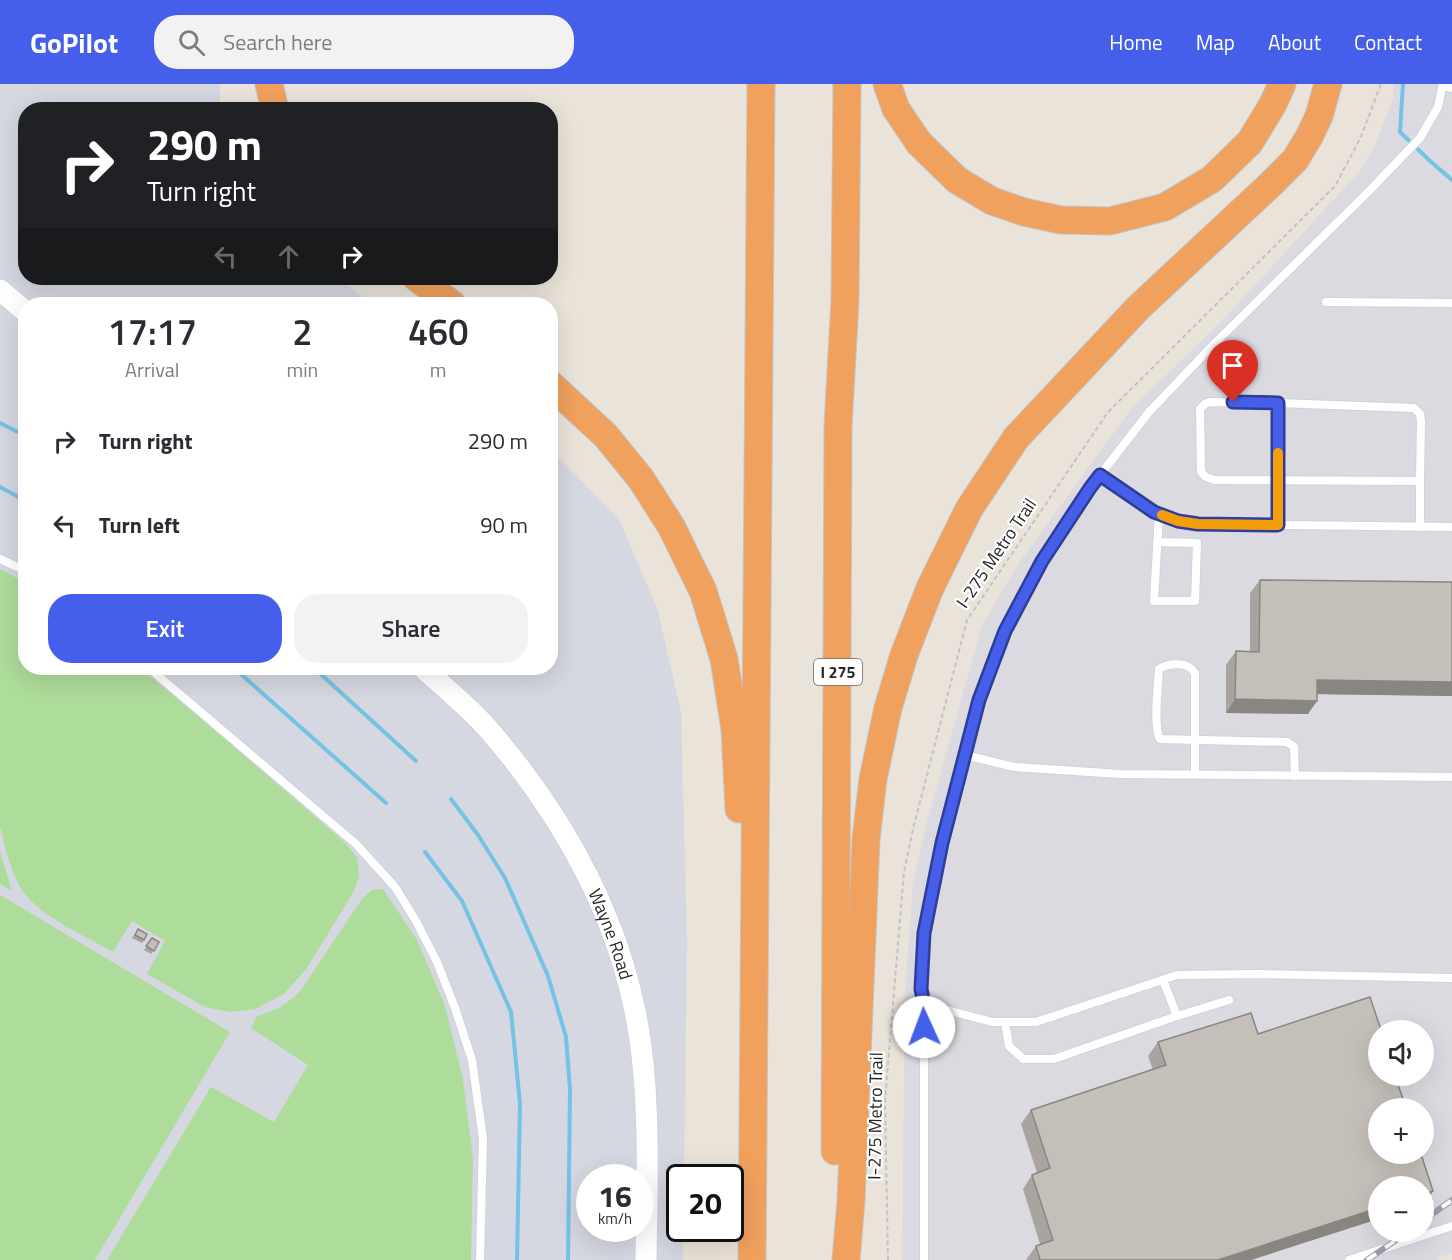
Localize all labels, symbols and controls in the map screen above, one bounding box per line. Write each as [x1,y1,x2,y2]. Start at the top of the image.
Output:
search box [154,15,574,69]
text: GoPilot [30,21,118,64]
text: Search here [223,25,332,59]
icon: search [175,26,208,59]
text: Home [1109,26,1163,58]
text: Map [1196,26,1235,58]
text: About [1268,26,1321,58]
text: Contact [1354,26,1422,58]
text: 290 m [147,112,262,176]
icon: right [48,126,126,204]
text: Turn right [147,170,256,211]
icon: left [209,240,242,273]
icon: ahead [272,240,305,273]
icon: right [335,240,368,273]
text: 17:17 [108,304,197,359]
text: 2 [292,304,312,359]
text: 460 [408,304,468,359]
pin [1207,340,1258,402]
icon: arrive [1216,349,1249,382]
text: Arrival [125,354,179,385]
text: min [286,354,318,385]
text: m [430,354,446,385]
text: Turn right [99,424,193,458]
text: 290 m [468,424,528,458]
icon: right [48,425,81,458]
street label: I-275 Metro Trail [949,493,1043,613]
text: Turn left [99,508,180,542]
text: 90 m [480,508,528,542]
icon: left [48,509,81,542]
button: Exit [48,594,282,663]
button: Share [294,594,528,663]
road number: I 275 [814,659,862,685]
street label: Wayne Road [582,884,640,982]
position arrow [892,995,956,1059]
map controls [1368,1020,1434,1242]
button: sound [1368,1020,1434,1086]
street label: I-275 Metro Trail [860,1052,890,1180]
button: + [1368,1098,1434,1164]
speed limit sign: 20 [666,1164,744,1242]
text: 16 [598,1173,632,1219]
button: − [1368,1176,1434,1242]
text: km/h [598,1207,632,1230]

